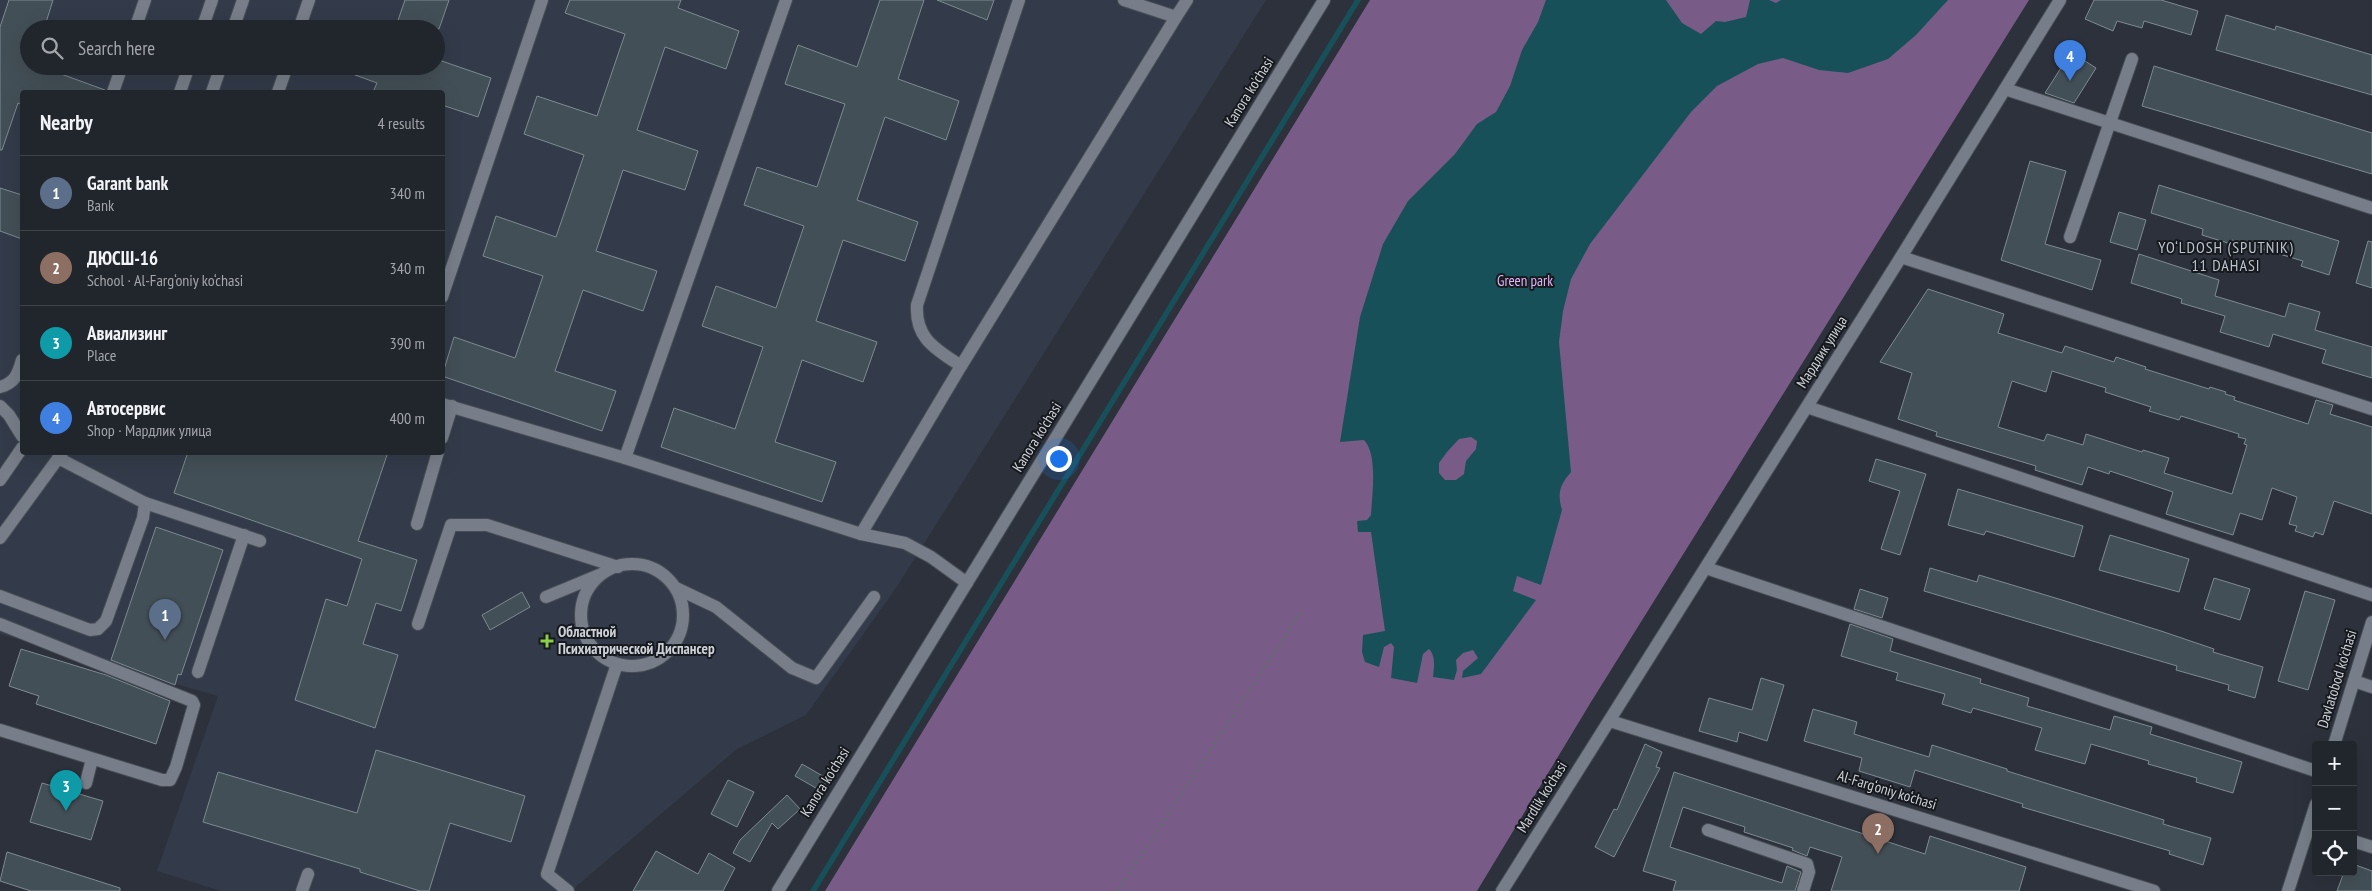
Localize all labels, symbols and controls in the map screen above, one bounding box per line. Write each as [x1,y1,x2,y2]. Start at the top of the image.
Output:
search box [20,20,445,75]
icon: search [38,34,66,62]
text: Search here [78,36,155,60]
pin: 4 [2054,40,2086,81]
street label: Kanora ko'chasi [1220,53,1277,130]
text: Nearby [40,109,93,136]
text: 4 results [378,113,425,133]
text: Garant bank [87,171,168,195]
text: 1 [52,183,60,203]
text: 340 m [390,183,425,203]
text: Bank [87,195,114,215]
district label: YO‘LDOSH (SPUTNIK) 11 DAHASI [2158,237,2294,275]
text: ДЮСШ-16 [87,246,158,270]
text: 2 [52,258,60,278]
text: 340 m [390,258,425,278]
text: School · Al-Farg‘oniy ko‘chasi [87,270,243,290]
park label: Green park [1497,271,1553,290]
street label: Мардлик улица [1792,312,1851,391]
text: Авиализинг [87,321,167,345]
text: 3 [52,333,60,353]
text: 390 m [390,333,425,353]
text: Place [87,345,116,365]
text: Автосервис [87,396,166,420]
street label: Kanora ko'chasi [1008,398,1065,475]
text: 4 [52,408,60,428]
text: 400 m [390,408,425,428]
text: Shop · Мардлик улица [87,420,212,440]
your location [1046,446,1072,472]
pin: 1 [149,599,181,640]
place label: Областной Психиатрической Диспансер [558,622,715,658]
street label: Davlatobod ko'chasi [2313,628,2360,730]
marker: Областной Психиатрической Диспансер [540,634,554,648]
map controls [2312,741,2357,876]
button: + [2312,741,2357,786]
street label: Kanora ko'chasi [796,743,853,820]
street label: Mardlik ko‘chasi [1512,758,1571,836]
street label: Al-Farg‘oniy ko‘chasi [1835,765,1939,814]
pin: 3 [50,770,82,811]
button: − [2312,786,2357,831]
pin: 2 [1862,813,1894,854]
button: locate [2312,831,2357,876]

